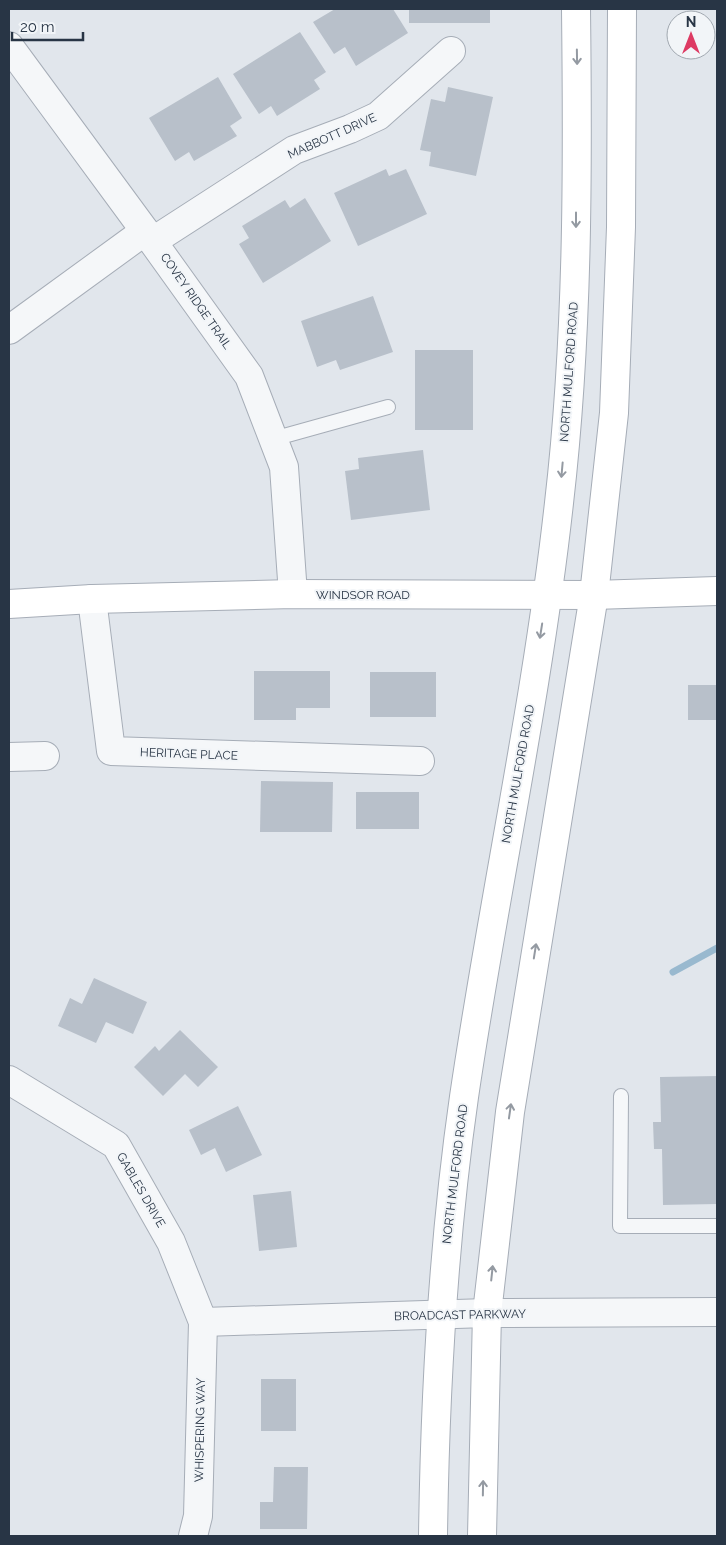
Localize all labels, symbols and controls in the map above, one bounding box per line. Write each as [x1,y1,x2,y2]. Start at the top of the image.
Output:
scale bar [12,10,84,42]
north arrow [666,10,716,60]
text: N [686,14,696,30]
text: 20 m [20,18,55,36]
one-way arrow [572,49,582,65]
street label: MABBOTT DRIVE [286,110,378,162]
one-way arrow [571,212,581,228]
street label: COVEY RIDGE TRAIL [158,250,234,352]
street label: NORTH MULFORD ROAD [557,301,581,443]
one-way arrow [557,461,567,477]
street label: WINDSOR ROAD [316,588,410,602]
one-way arrow [536,622,546,638]
street label: NORTH MULFORD ROAD [499,703,537,844]
street label: HERITAGE PLACE [140,745,238,763]
one-way arrow [530,943,540,959]
street label: NORTH MULFORD ROAD [439,1103,471,1245]
one-way arrow [505,1104,515,1120]
street label: GABLES DRIVE [114,1150,168,1230]
one-way arrow [487,1265,497,1281]
street label: BROADCAST PARKWAY [394,1307,526,1323]
street label: WHISPERING WAY [192,1377,208,1482]
one-way arrow [478,1480,488,1496]

